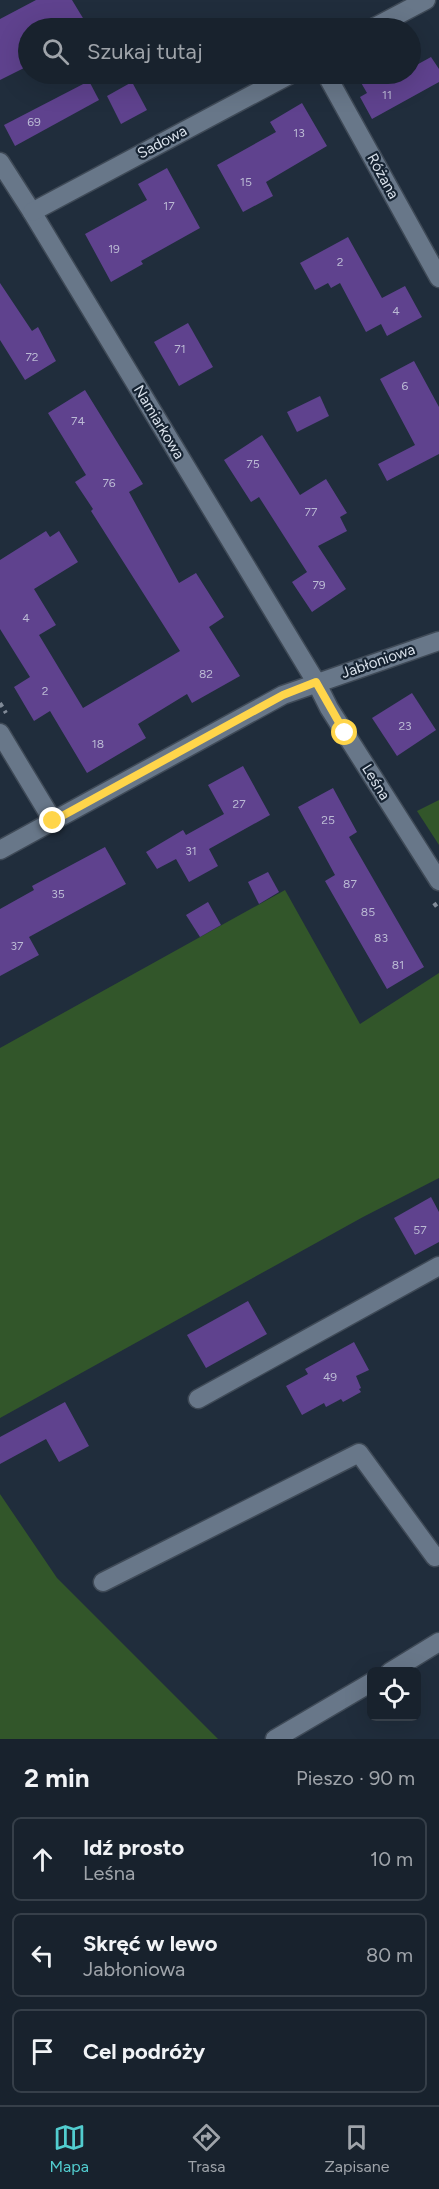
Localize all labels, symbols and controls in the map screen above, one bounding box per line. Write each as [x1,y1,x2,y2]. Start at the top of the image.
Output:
search box [18,18,421,84]
icon: search [39,35,72,68]
text: Szukaj tutaj [87,38,203,65]
house number: 11 [382,88,392,102]
house number: 69 [27,115,41,129]
street label: Sadowa [134,122,190,162]
house number: 13 [293,126,305,140]
street label: Różana [363,150,403,202]
house number: 15 [240,175,252,189]
house number: 17 [163,199,175,213]
house number: 19 [108,242,120,256]
house number: 2 [337,255,343,269]
house number: 4 [392,304,400,318]
house number: 71 [174,342,186,356]
house number: 72 [25,350,39,364]
house number: 6 [402,379,409,393]
street label: Namiarkowa [130,382,188,462]
house number: 74 [71,414,85,428]
house number: 75 [246,457,260,471]
house number: 76 [102,476,116,490]
house number: 77 [305,505,318,519]
house number: 79 [312,578,326,592]
house number: 4 [22,611,30,625]
street label: Jabłoniowa [339,640,417,682]
house number: 82 [199,667,213,681]
house number: 2 [42,684,48,698]
route start [331,719,357,745]
house number: 23 [398,719,412,733]
house number: 18 [92,737,104,751]
street label: Leśna [358,761,394,803]
house number: 27 [232,797,246,811]
route end [39,807,65,833]
house number: 25 [321,813,335,827]
house number: 31 [185,844,197,858]
house number: 87 [343,877,357,891]
house number: 35 [51,887,65,901]
house number: 85 [361,905,375,919]
house number: 83 [374,931,388,945]
house number: 37 [11,939,24,953]
house number: 81 [392,958,404,972]
house number: 57 [413,1223,427,1237]
house number: 49 [323,1370,337,1384]
map controls [367,1667,421,1721]
button: locate [367,1667,421,1721]
text: 2 min [24,1762,90,1794]
text: Pieszo · 90 m [296,1766,415,1790]
text: Idź prosto [83,1834,184,1861]
icon: ahead [26,1843,59,1876]
text: 10 m [370,1847,413,1871]
text: Leśna [83,1861,135,1885]
text: Skręć w lewo [83,1930,218,1957]
icon: left [26,1939,59,1972]
text: 80 m [366,1943,413,1967]
text: Jabłoniowa [83,1957,185,1981]
icon: arrive [26,2035,59,2068]
text: Cel podróży [83,2038,205,2065]
tab: Mapa [50,2121,89,2176]
tab: Trasa [188,2121,225,2176]
tab: Zapisane [325,2121,389,2176]

